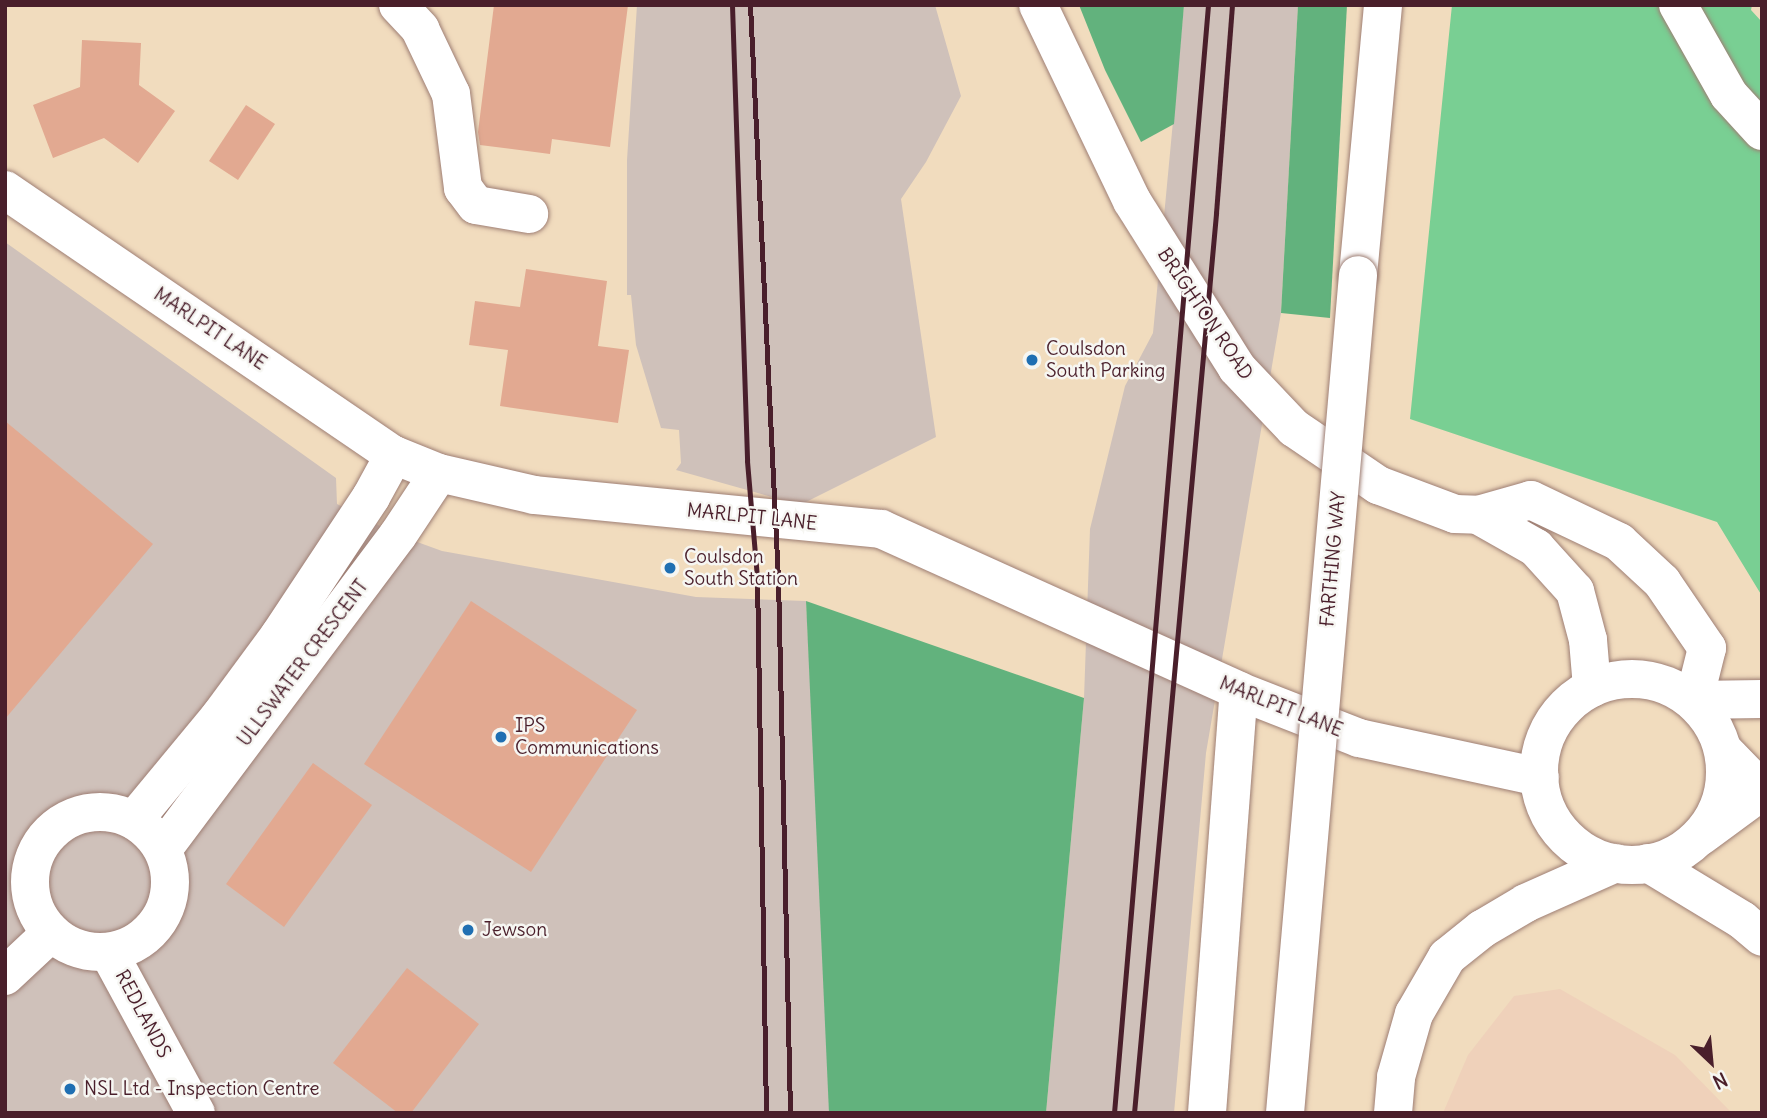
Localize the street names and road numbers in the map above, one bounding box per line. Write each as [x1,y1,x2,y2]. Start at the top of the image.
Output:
street label: BRIGHTON ROAD [1153,244,1257,384]
street label: MARLPIT LANE [149,283,271,375]
street label: FARTHING WAY [1316,490,1350,628]
street label: MARLPIT LANE [686,499,818,535]
street label: ULLSWATER CRESCENT [233,575,373,751]
street label: MARLPIT LANE [1216,672,1346,742]
street label: REDLANDS [110,966,176,1062]

